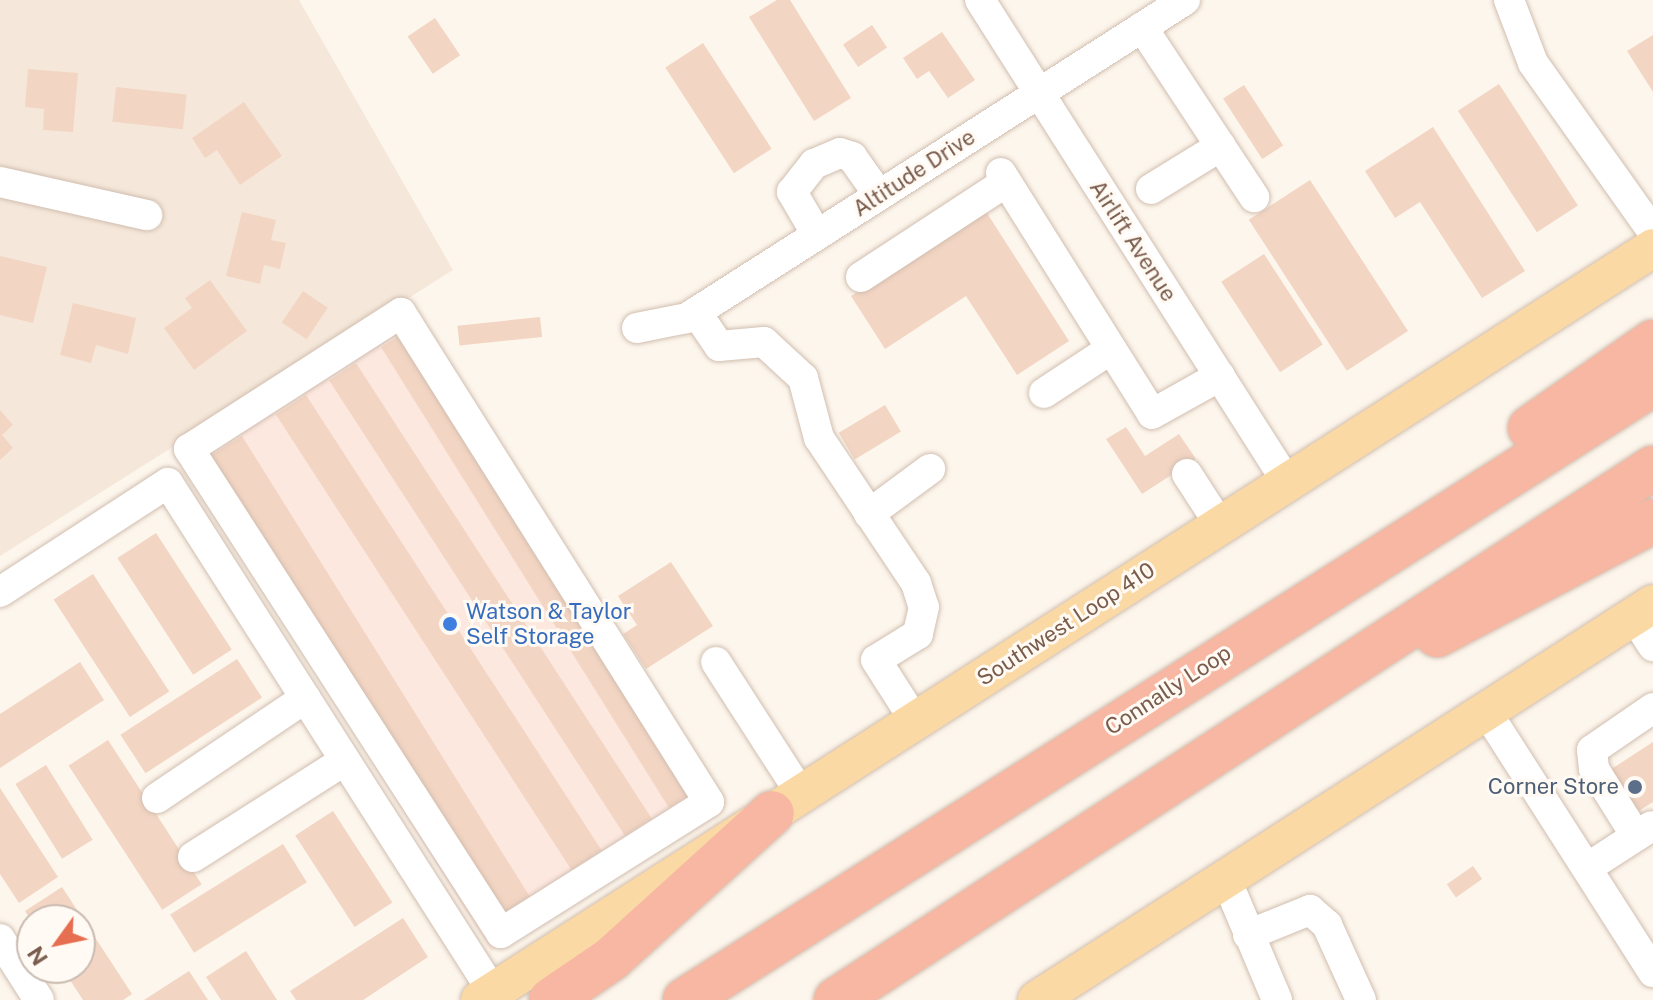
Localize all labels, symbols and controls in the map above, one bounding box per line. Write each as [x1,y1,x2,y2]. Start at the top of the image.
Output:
street label: Altitude Drive [848,124,980,222]
street label: Airlift Avenue [1084,175,1182,307]
street label: Southwest Loop 410 [972,557,1160,691]
place label: Watson & Taylor Self Storage [466,598,631,650]
marker: Watson & Taylor Self Storage [441,615,459,633]
street label: Connally Loop [1100,639,1236,741]
place label: Corner Store [1488,774,1619,800]
marker: Corner Store [1626,778,1644,796]
north arrow [16,904,96,984]
text: N [22,942,53,970]

